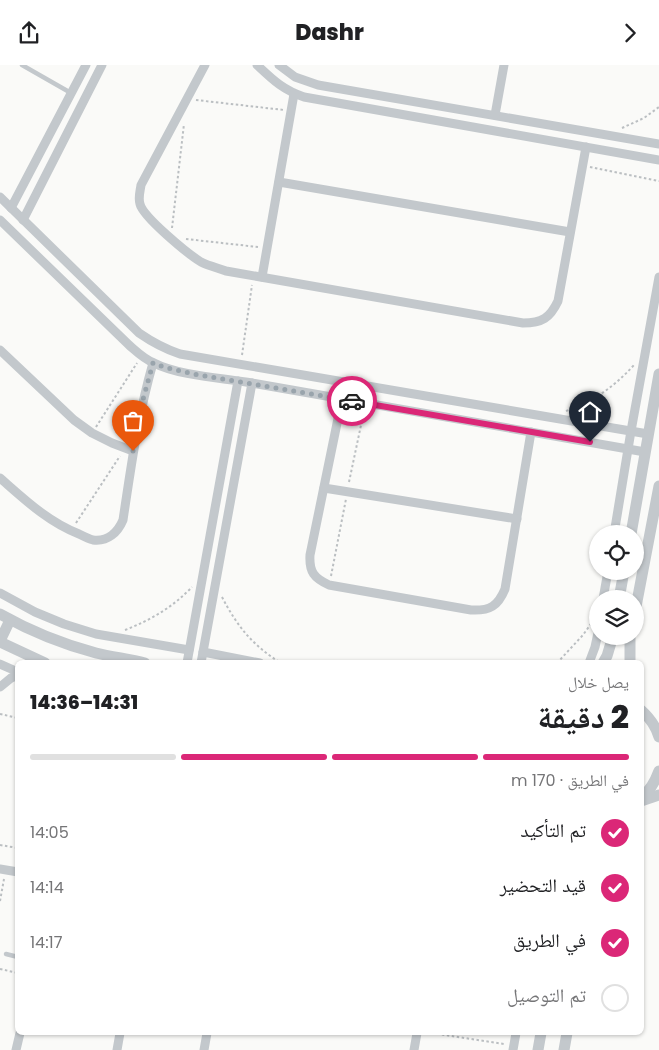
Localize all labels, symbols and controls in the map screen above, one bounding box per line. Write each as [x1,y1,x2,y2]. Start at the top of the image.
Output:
text: Dashr [295,17,364,48]
icon: share [15,19,43,47]
icon: forward [616,19,644,47]
courier [327,376,377,426]
icon: car [338,387,366,415]
pin [569,391,611,442]
icon: home [576,398,604,426]
pin [112,400,154,451]
icon: bag [119,407,147,435]
map controls [589,525,644,645]
button: locate [589,525,644,580]
button: layers [589,590,644,645]
text: يصل خلال [568,671,629,694]
text: 14:31–14:36 [30,689,138,716]
text: 2 دقيقة [537,694,629,739]
text: في الطريق · 170 m [511,769,629,792]
text: تم التأكيد [520,817,586,844]
icon: check [601,819,629,847]
text: 14:05 [30,821,69,844]
text: قيد التحضير [500,872,586,899]
icon: check [601,874,629,902]
text: 14:14 [30,876,64,899]
text: في الطريق [513,927,586,954]
icon: check [601,929,629,957]
text: 14:17 [30,931,62,954]
text: تم التوصيل [507,982,586,1009]

